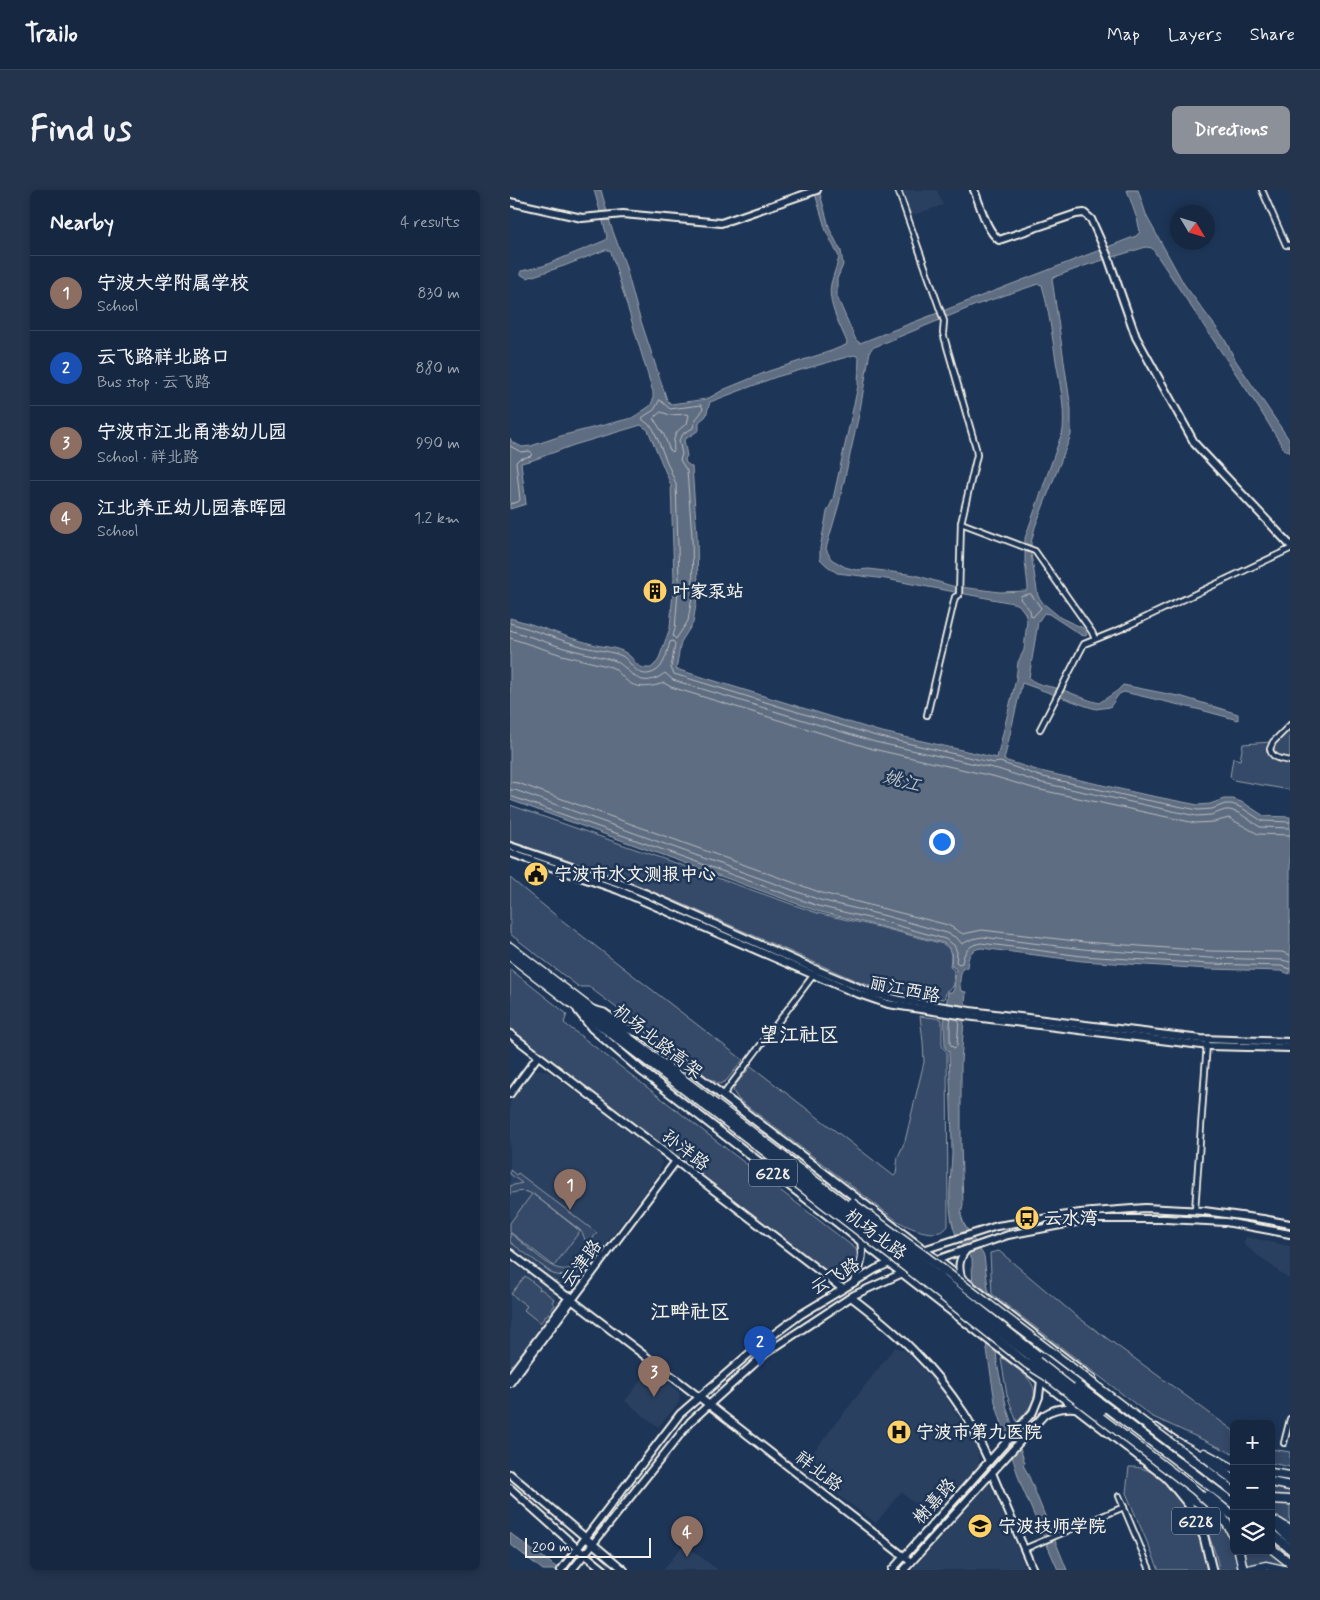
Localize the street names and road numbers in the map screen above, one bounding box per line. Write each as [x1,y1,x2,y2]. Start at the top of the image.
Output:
street label: 丽江西路 [867,971,943,1009]
street label: 机场北路高架 [607,999,707,1084]
street label: 孙洋路 [657,1125,714,1177]
road number: G228 [749,1160,797,1186]
street label: 机场北路 [839,1204,911,1266]
street label: 云津路 [556,1235,608,1292]
street label: 云飞路 [806,1253,865,1301]
street label: 祥北路 [790,1446,847,1498]
street label: 榭嘉路 [908,1474,962,1530]
road number: G228 [1172,1508,1220,1534]

